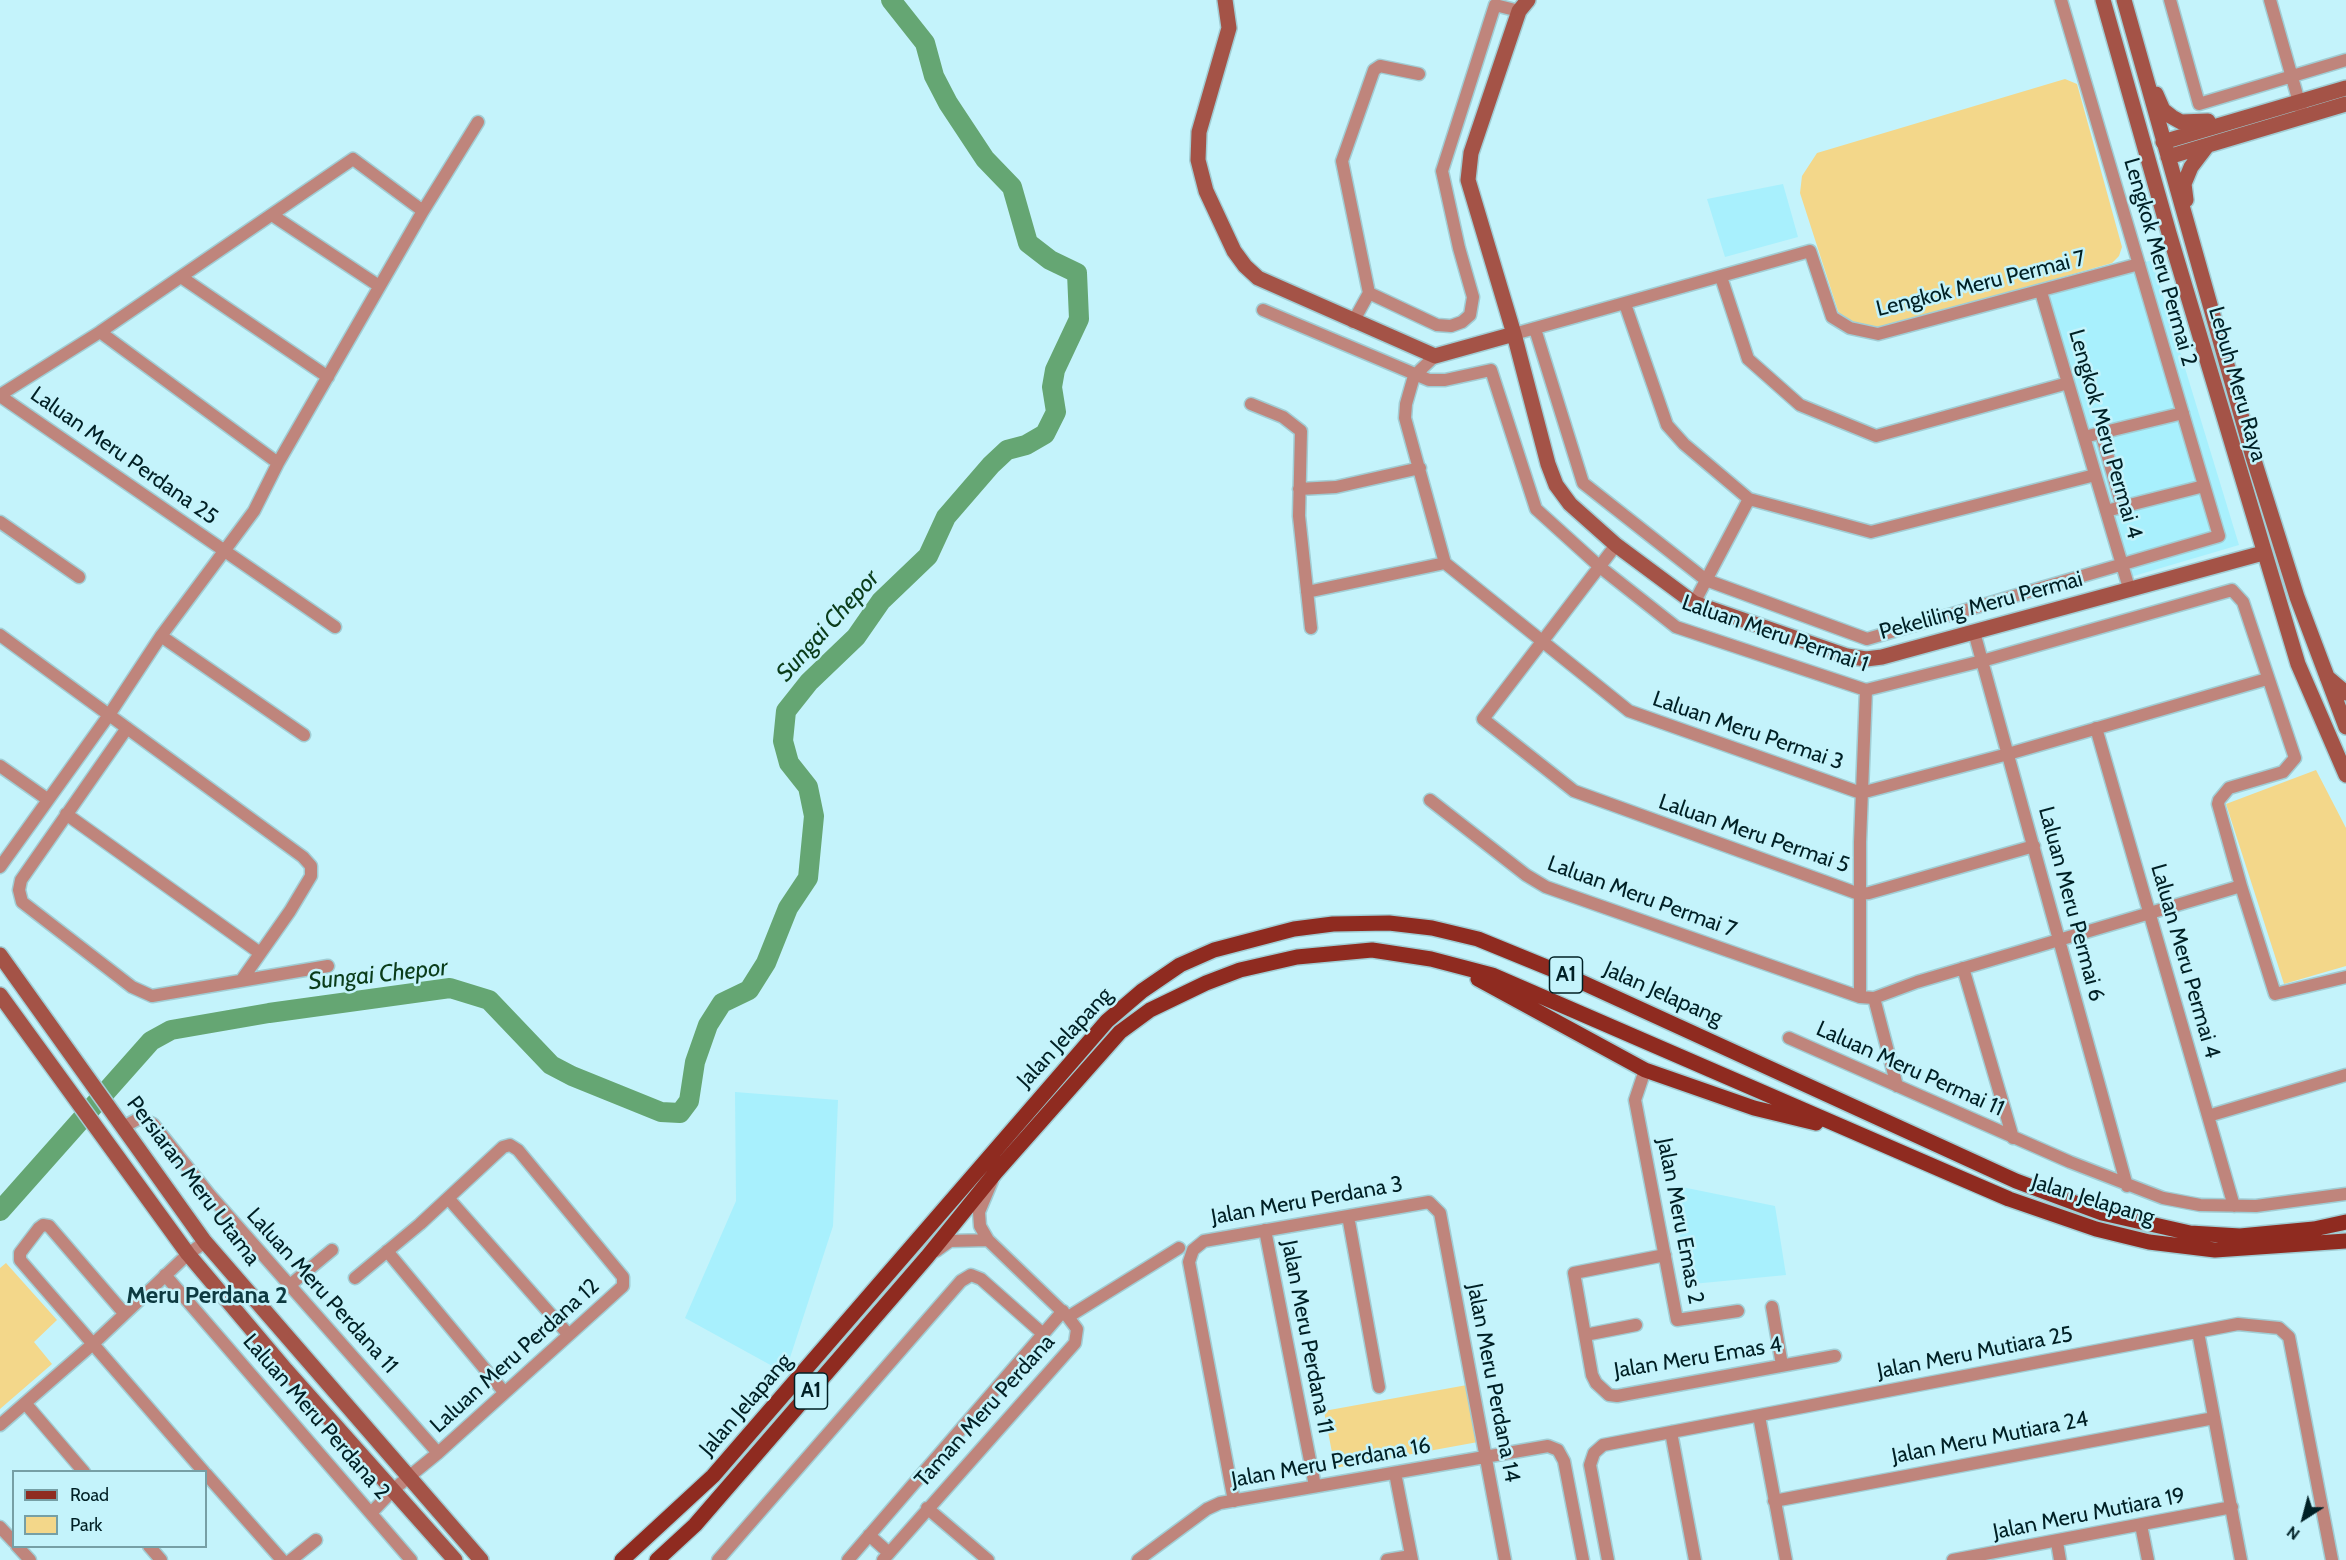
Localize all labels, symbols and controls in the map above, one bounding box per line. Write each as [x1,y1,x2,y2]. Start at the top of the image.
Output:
street label: Lengkok Meru Permai 2 [2118,155,2202,369]
street label: Lengkok Meru Permai 7 [1874,245,2088,323]
street label: Lebuh Meru Raya [2202,304,2272,464]
street label: Lengkok Meru Permai 4 [2062,326,2148,542]
street label: Laluan Meru Perdana 25 [25,381,223,531]
water label: Sungai Chepor [770,564,886,688]
street label: Pekeliling Meru Permai [1876,566,2086,646]
street label: Laluan Meru Permai 1 [1678,590,1872,678]
street label: Laluan Meru Permai 3 [1649,686,1847,776]
street label: Laluan Meru Permai 5 [1655,789,1853,879]
street label: Laluan Meru Permai 6 [2032,804,2110,1004]
street label: Laluan Meru Permai 7 [1544,850,1740,944]
street label: Laluan Meru Permai 4 [2145,861,2225,1061]
water label: Sungai Chepor [307,953,449,997]
street label: Jalan Jelapang [1599,956,1727,1032]
road number: A1 [1550,957,1582,993]
street label: Jalan Jelapang [1012,982,1118,1094]
street label: Laluan Meru Permai 11 [1812,1016,2008,1122]
street label: Persiaran Meru Utama [121,1091,265,1271]
street label: Jalan Meru Emas 2 [1651,1136,1709,1306]
street label: Jalan Jelapang [2028,1169,2158,1231]
street label: Jalan Meru Perdana 3 [1209,1171,1405,1231]
street label: Laluan Meru Perdana 11 [241,1203,403,1379]
street label: Jalan Meru Perdana 11 [1275,1238,1339,1436]
street label: Laluan Meru Perdana 12 [425,1273,605,1439]
street label: Jalan Meru Perdana 14 [1461,1281,1525,1485]
district label: Meru Perdana 2 [126,1282,288,1310]
street label: Jalan Meru Mutiara 25 [1875,1321,2075,1385]
street label: Laluan Meru Perdana 2 [237,1329,395,1505]
street label: Taman Meru Perdana [910,1329,1060,1493]
street label: Jalan Meru Emas 4 [1612,1332,1784,1384]
street label: Jalan Jelapang [694,1348,798,1462]
road number: A1 [794,1373,828,1409]
street label: Jalan Meru Mutiara 24 [1890,1406,2090,1470]
street label: Jalan Meru Perdana 16 [1229,1432,1433,1494]
legend [12,1470,207,1548]
street label: Jalan Meru Mutiara 19 [1991,1482,2187,1546]
text: Road [70,1484,109,1506]
north arrow [2274,1488,2334,1548]
text: Park [70,1514,102,1536]
text: N [2283,1522,2303,1544]

